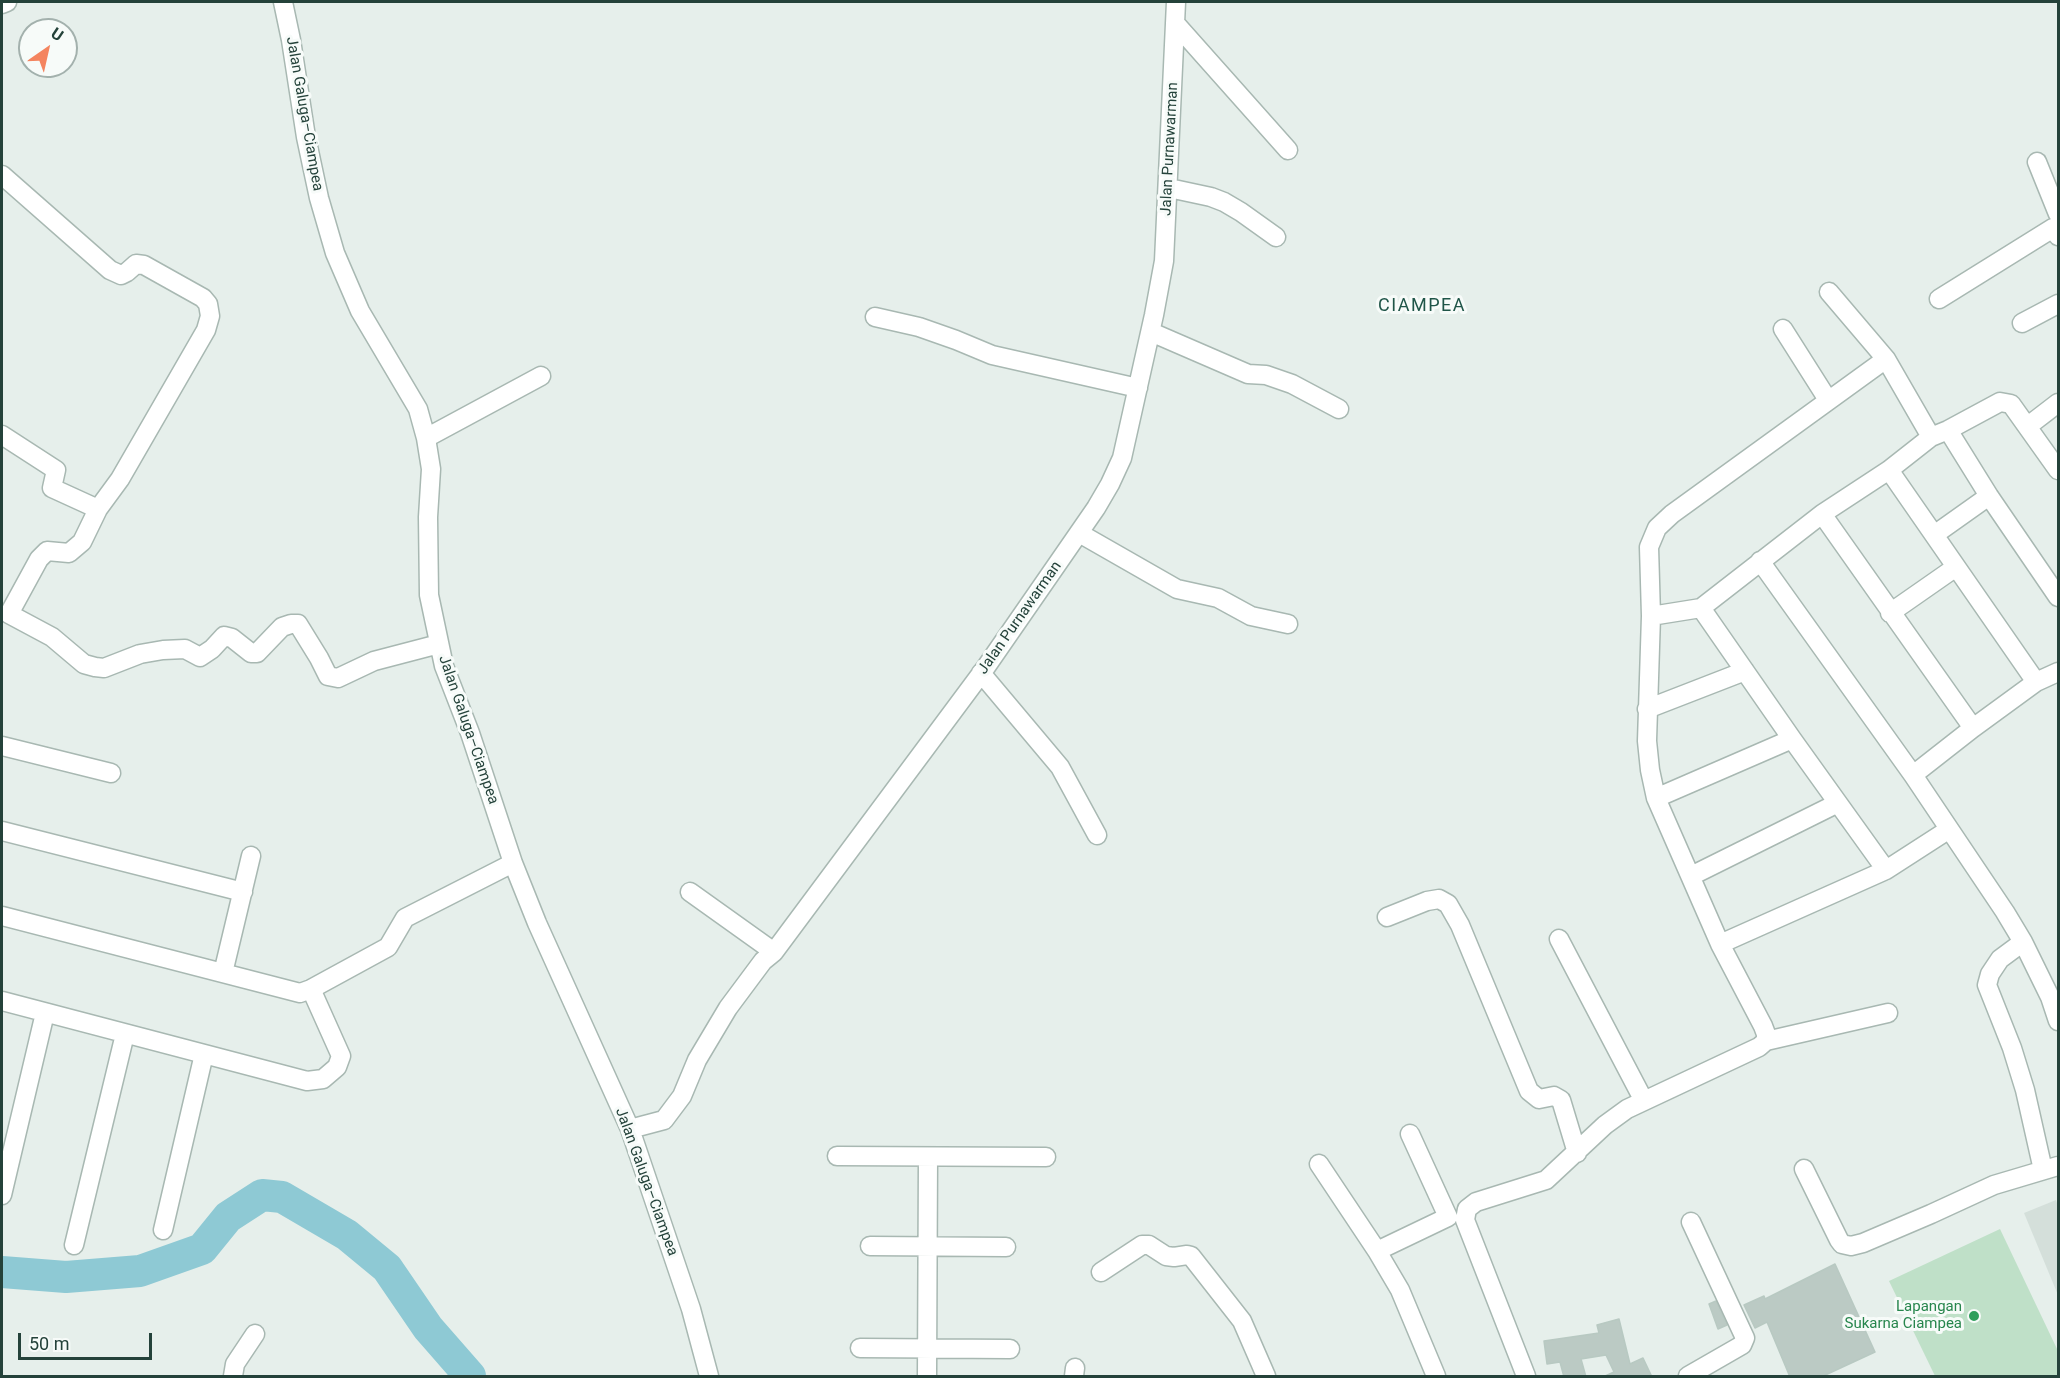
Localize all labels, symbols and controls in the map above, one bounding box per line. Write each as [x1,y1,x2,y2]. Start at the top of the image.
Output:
north arrow [18,18,78,78]
text: U [48,23,67,45]
street label: Jalan Galuga–Ciampea [282,36,326,192]
street label: Jalan Purnawarman [1158,82,1182,216]
district label: CIAMPEA [1378,295,1466,317]
street label: Jalan Purnawarman [974,558,1066,678]
street label: Jalan Galuga–Ciampea [434,653,502,807]
street label: Jalan Galuga–Ciampea [611,1106,681,1258]
place label: Lapangan Sukarna Ciampea [1845,1298,1962,1333]
marker: Lapangan Sukarna Ciampea [1967,1309,1981,1323]
scale bar [21,1321,154,1359]
text: 50 m [29,1333,69,1354]

